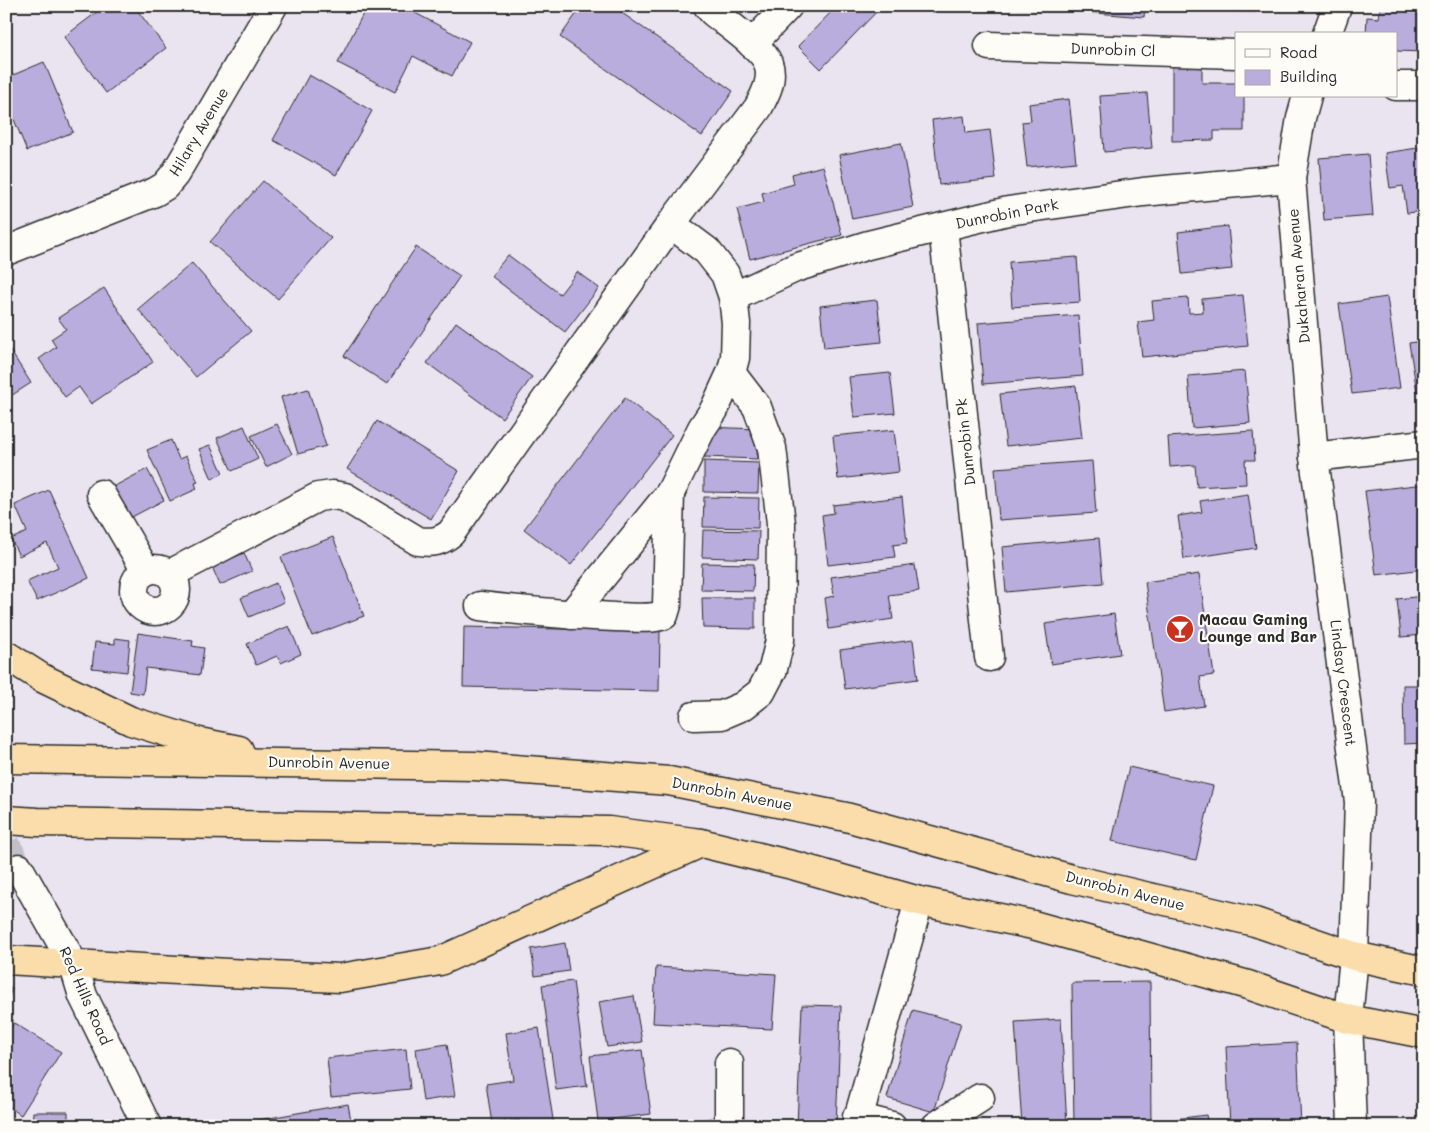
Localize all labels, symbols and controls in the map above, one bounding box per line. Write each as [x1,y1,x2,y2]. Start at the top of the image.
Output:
legend [1235,32,1398,98]
street label: Dunrobin Cl [1070,38,1156,60]
text: Road [1280,42,1317,62]
text: Building [1280,66,1337,86]
street label: Hilary Avenue [164,83,233,180]
street label: Dunrobin Park [954,193,1060,233]
street label: Dukaharan Avenue [1282,208,1314,344]
street label: Dunrobin Pk [950,397,980,487]
place label: Macau Gaming Lounge and Bar [1199,609,1317,646]
bar icon: Macau Gaming Lounge and Bar [1165,614,1195,644]
street label: Lindsay Crescent [1326,618,1362,747]
street label: Dunrobin Avenue [268,751,390,773]
street label: Dunrobin Avenue [670,772,794,815]
street label: Dunrobin Avenue [1063,866,1187,915]
street label: Red Hills Road [55,943,117,1048]

